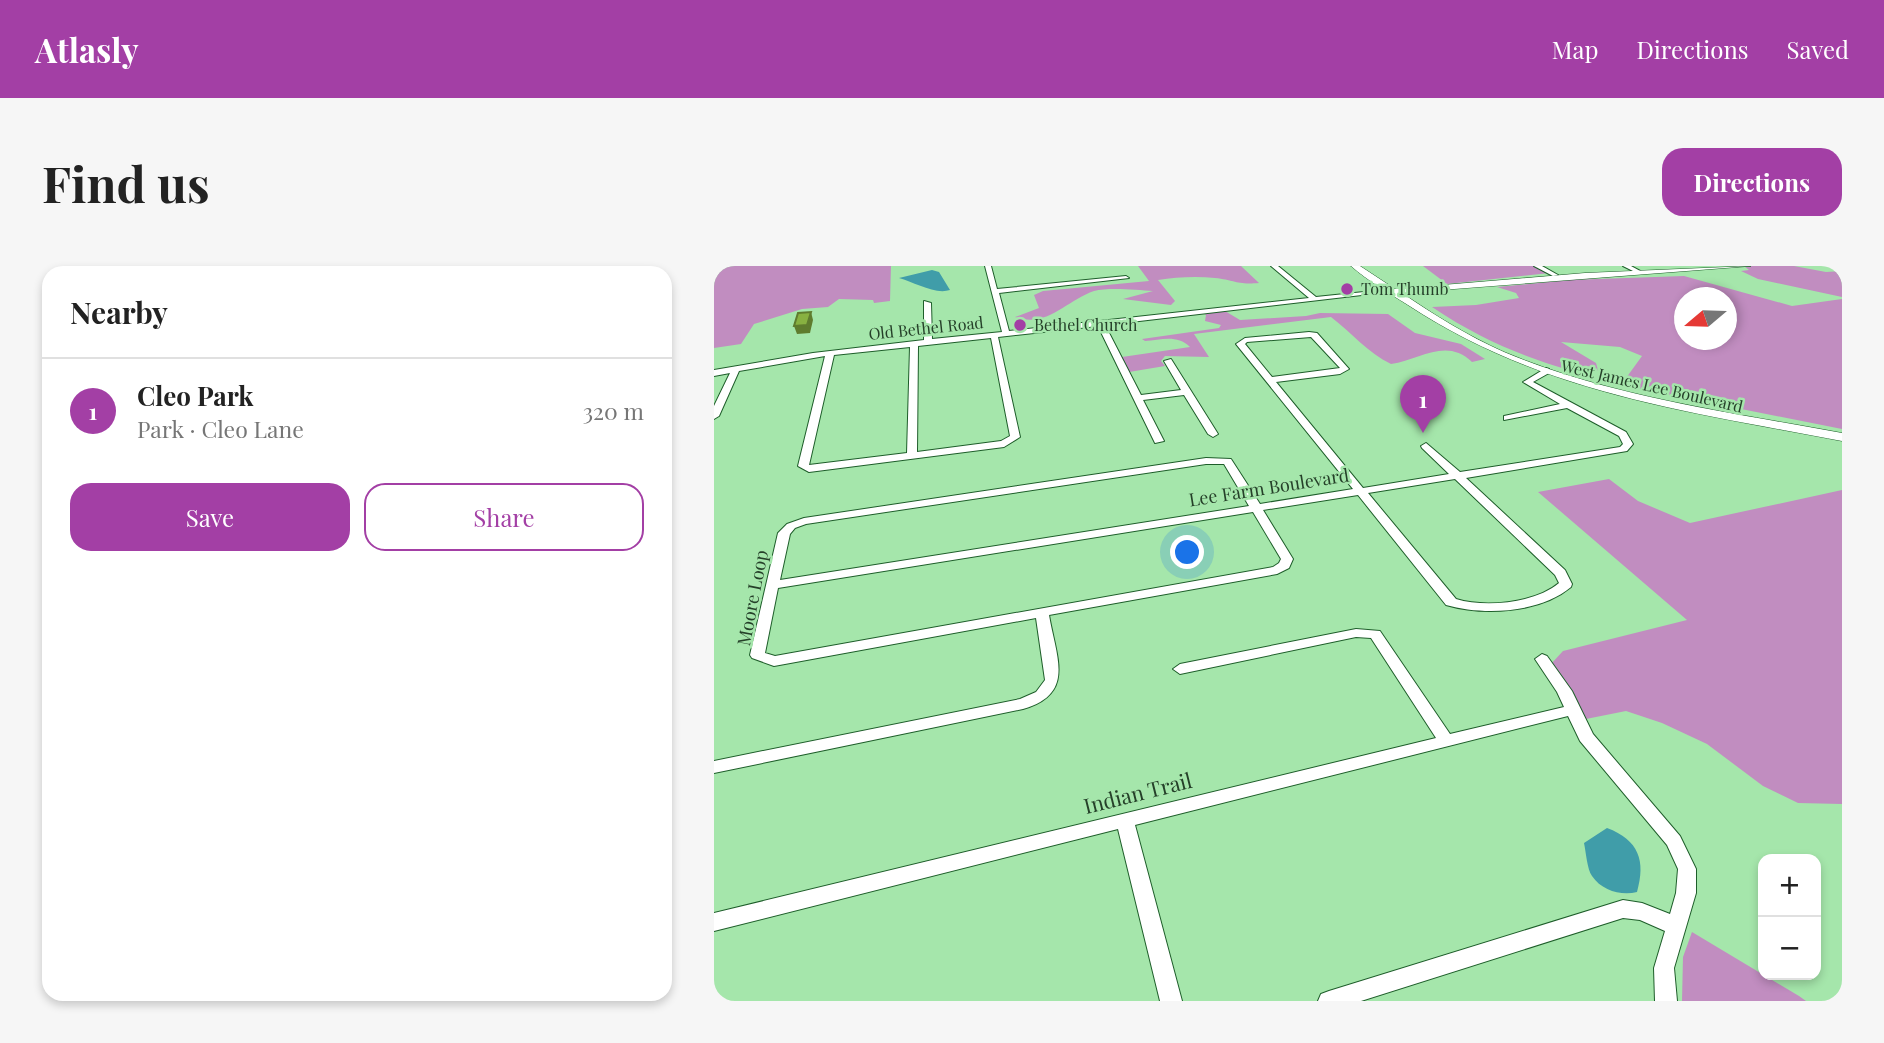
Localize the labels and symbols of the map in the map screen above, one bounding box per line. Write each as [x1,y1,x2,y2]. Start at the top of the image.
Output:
place label: Tom Thumb [1361,278,1449,299]
marker: Tom Thumb [1339,281,1355,297]
north arrow [1674,287,1737,350]
street label: Old Bethel Road [867,311,985,344]
place label: Bethel Church [1034,314,1138,335]
marker: Bethel Church [1012,317,1028,333]
street label: West James Lee Boulevard [1558,354,1745,417]
pin: 1 [1400,375,1446,433]
street label: Lee Farm Boulevard [1187,462,1351,512]
your location [1170,535,1204,569]
street label: Moore Loop [731,548,773,648]
street label: Indian Trail [1080,765,1195,819]

